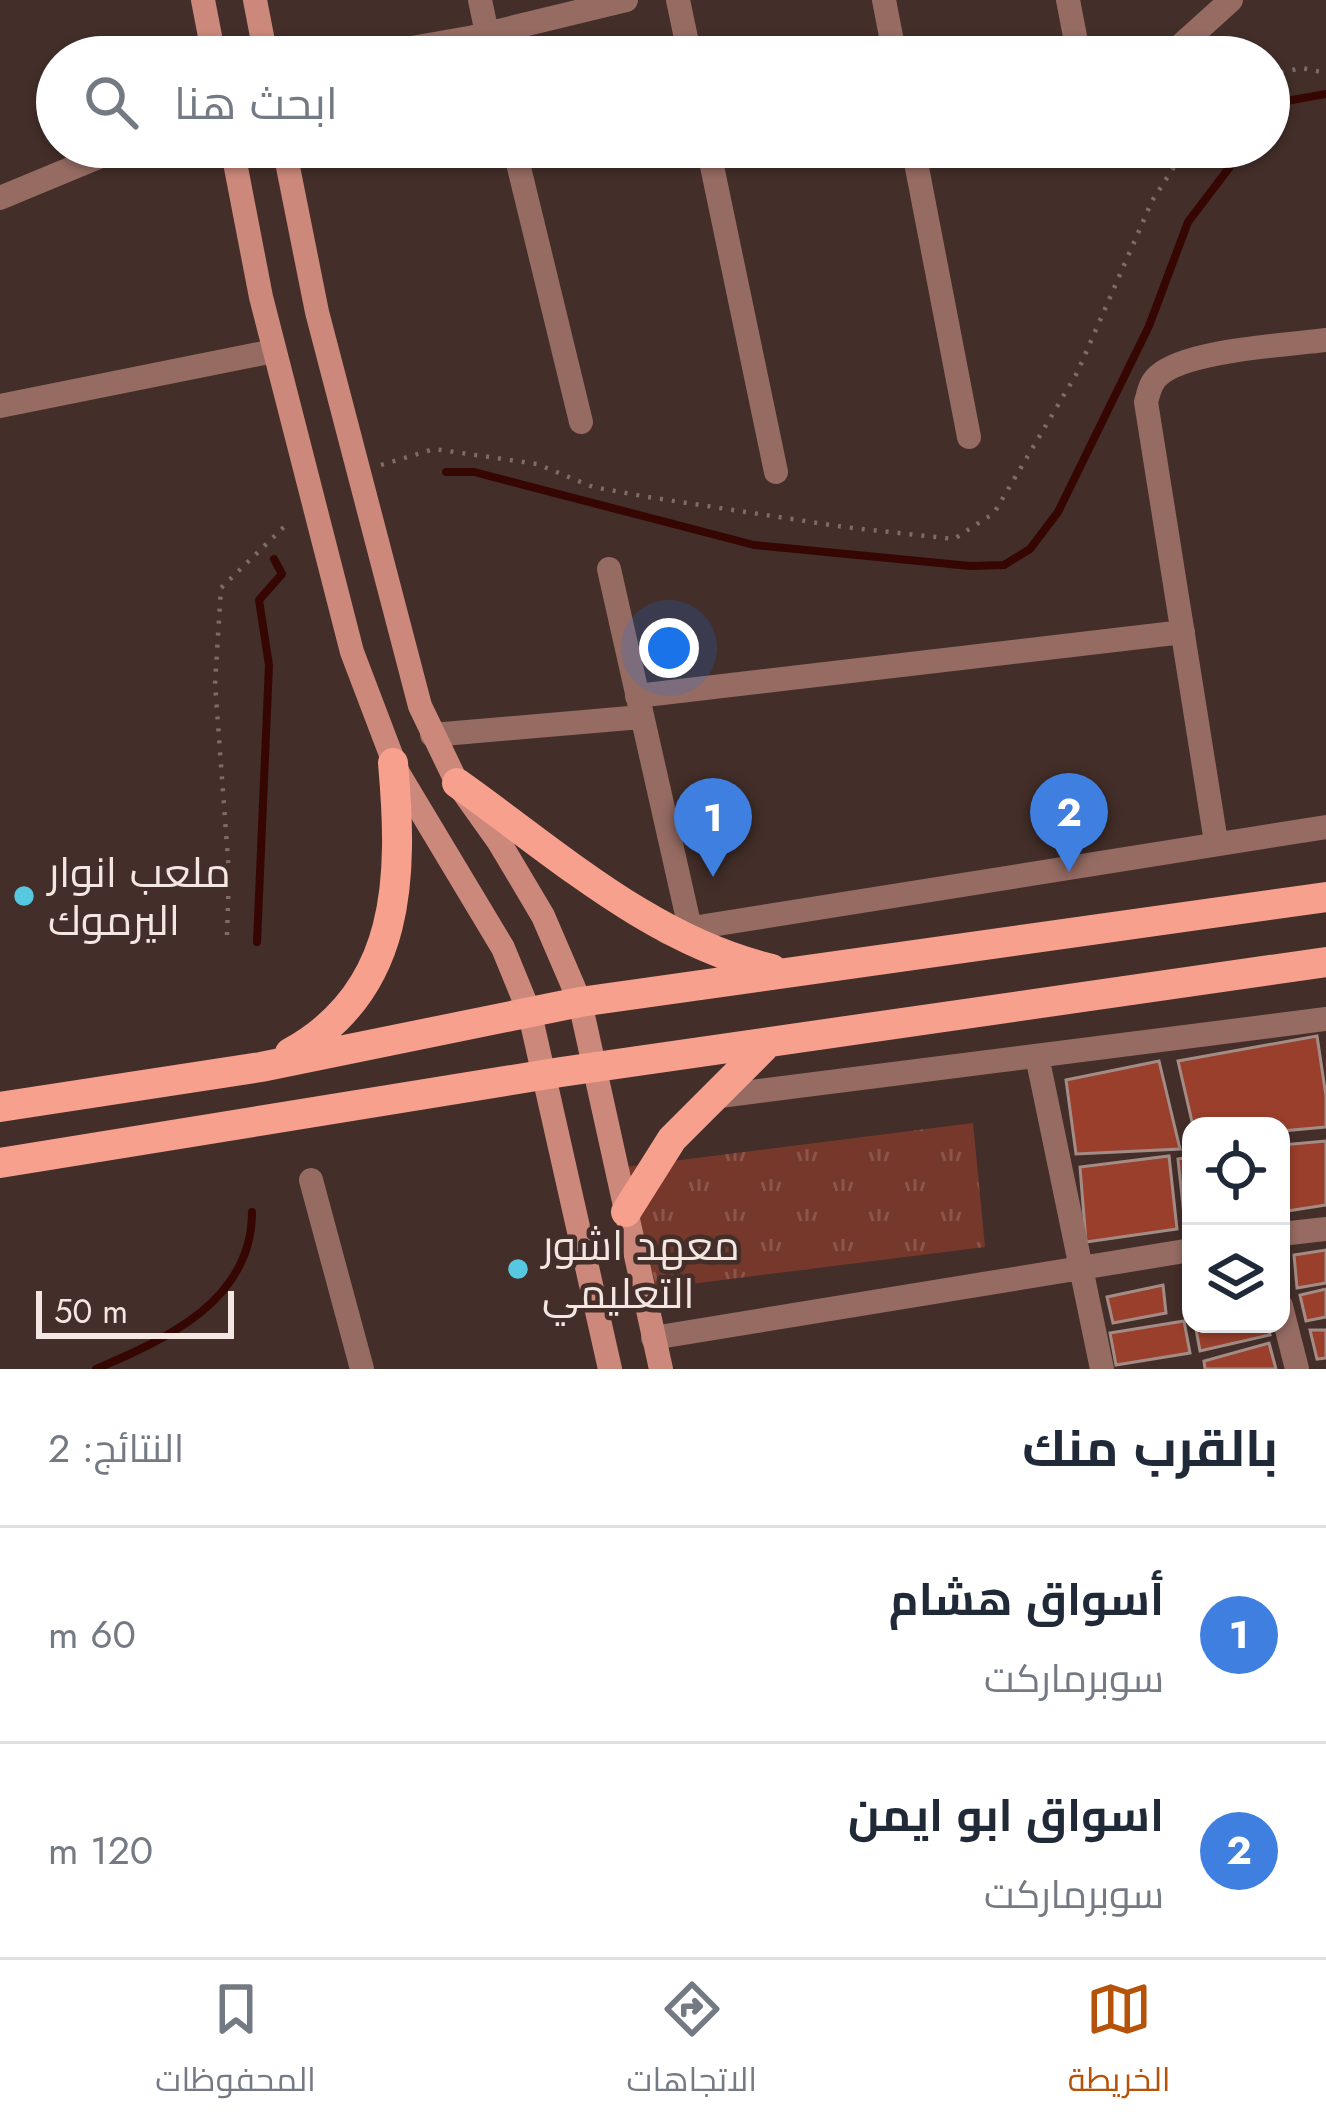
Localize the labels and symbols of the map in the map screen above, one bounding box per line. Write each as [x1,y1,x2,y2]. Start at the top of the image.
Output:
your location [639,618,699,678]
pin: 2 [1030,773,1108,872]
pin: 1 [674,778,752,877]
place label: ملعب انوار اليرموك [46,842,231,951]
marker: ملعب انوار اليرموك [11,883,37,909]
place label: معهد اشور التعليمي [540,1215,740,1326]
marker: معهد اشور التعليمي [505,1256,531,1282]
scale bar [36,1285,234,1338]

